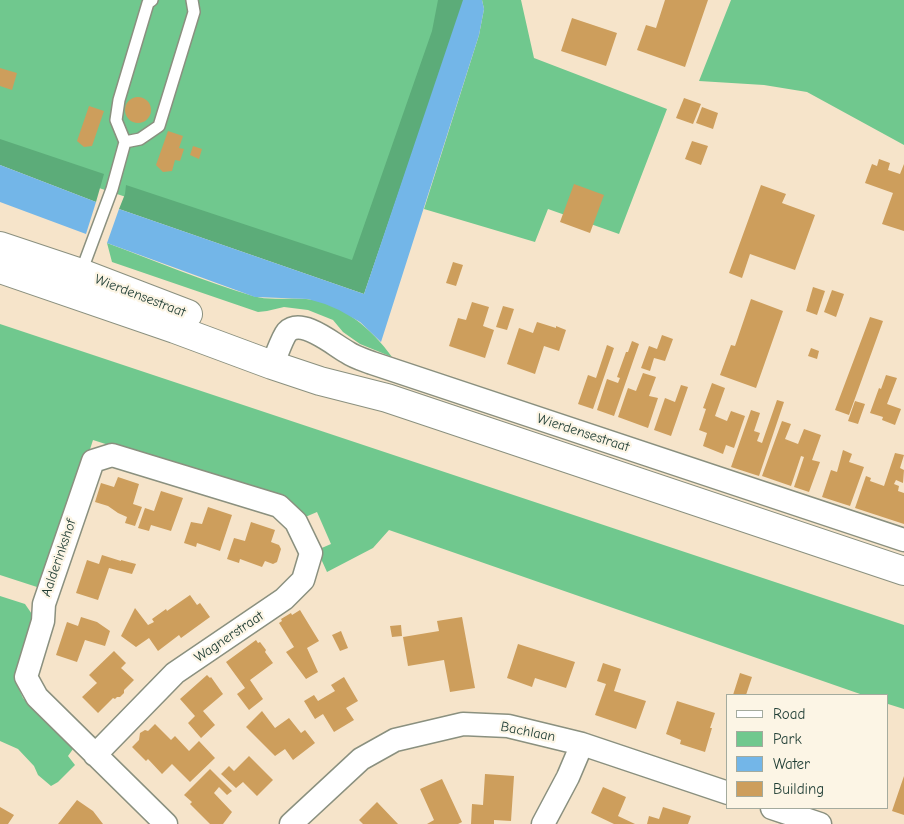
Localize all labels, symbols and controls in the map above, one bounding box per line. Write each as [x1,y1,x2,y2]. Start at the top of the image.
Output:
street label: Wierdensestraat [92,271,188,321]
street label: Wierdensestraat [535,410,631,456]
street label: Aalderinkshof [38,517,80,599]
street label: Wagnerstraat [191,608,267,666]
legend [726,694,889,809]
text: Road [773,705,805,723]
street label: Bachlaan [499,718,557,746]
text: Park [773,730,802,748]
text: Water [773,755,810,773]
text: Building [773,780,824,798]

